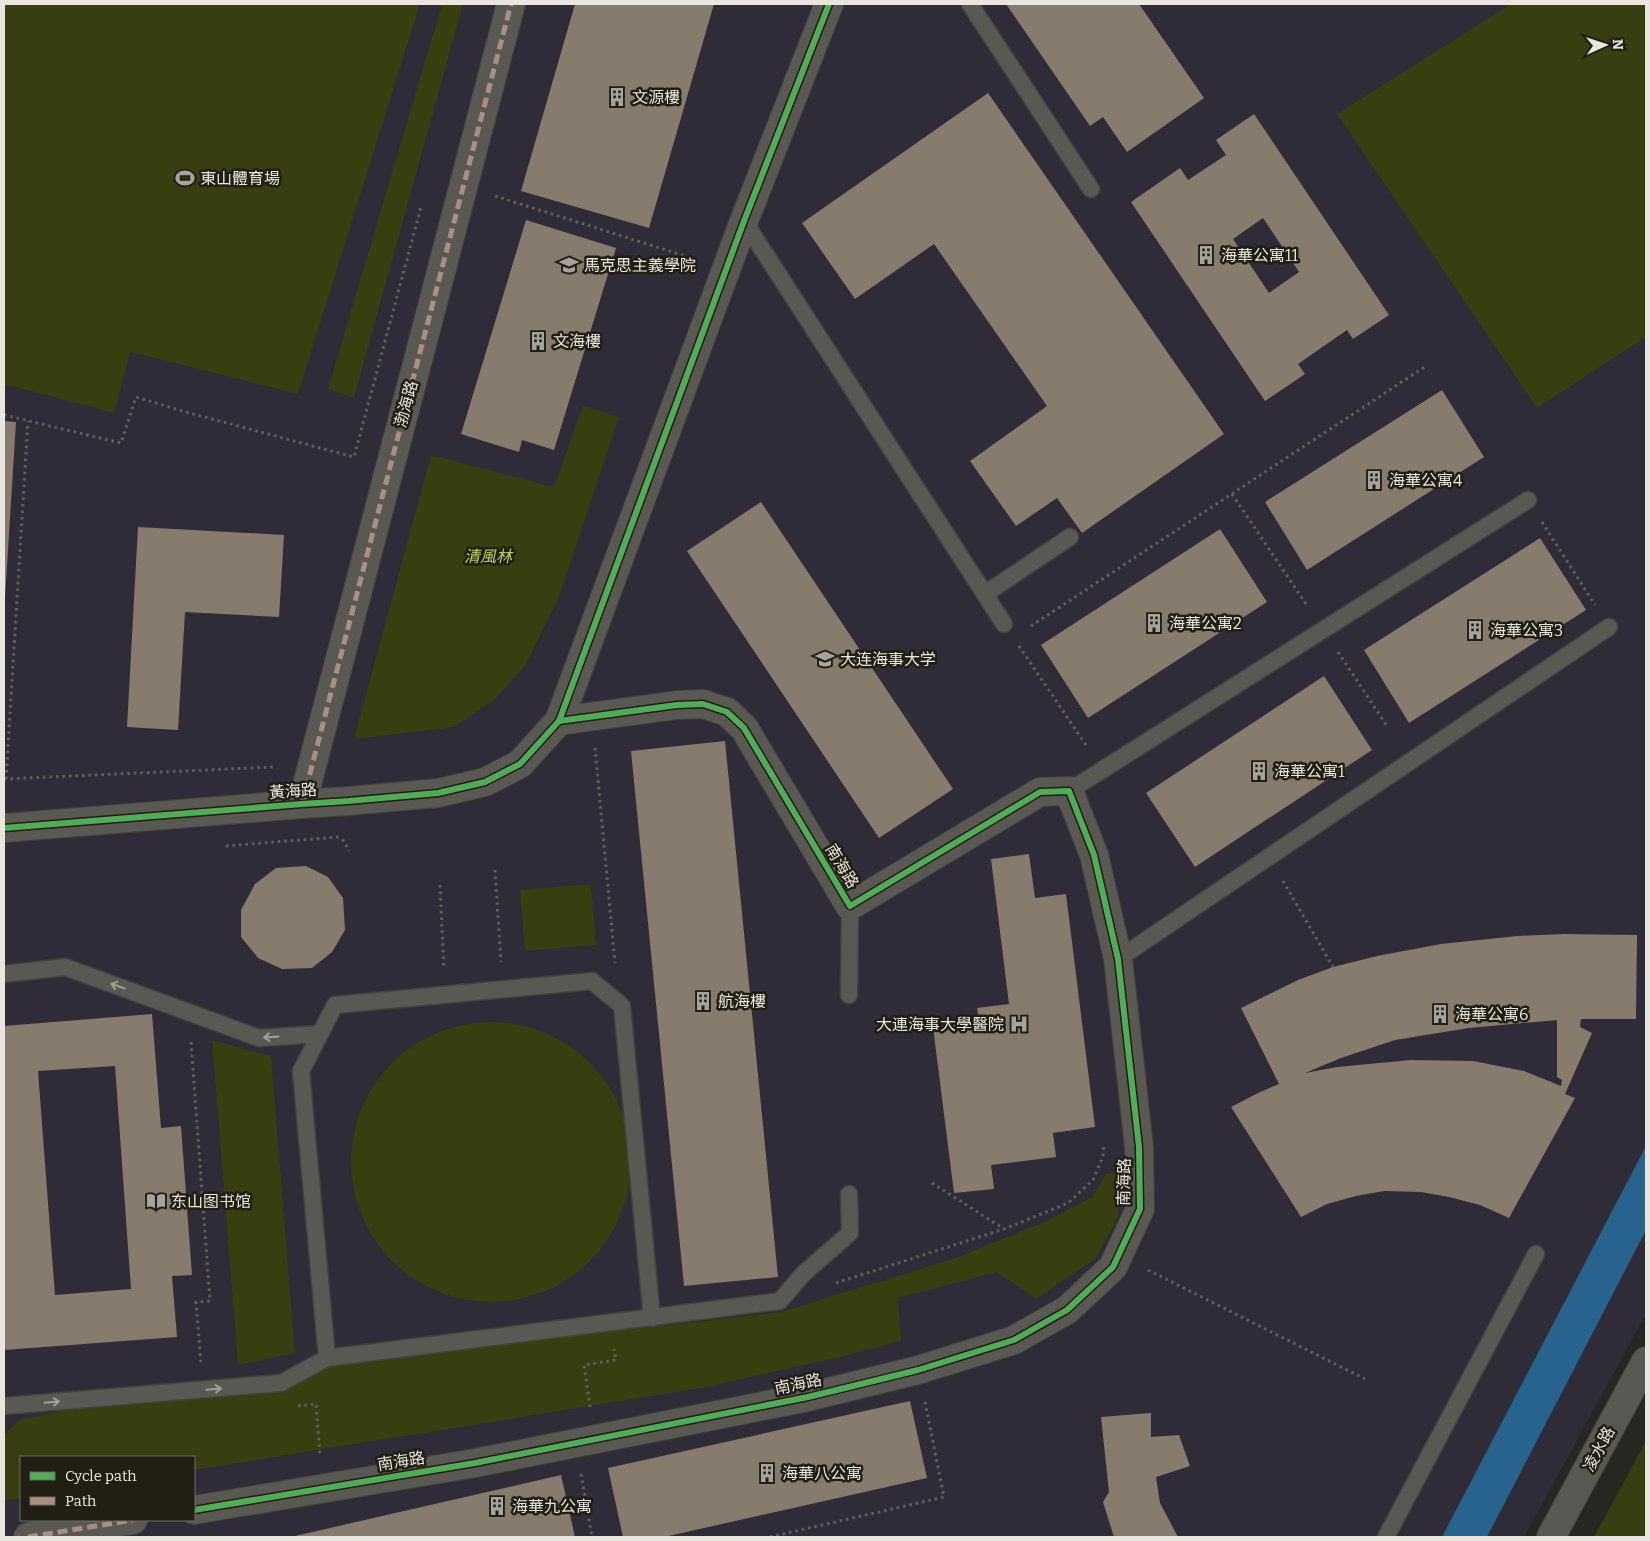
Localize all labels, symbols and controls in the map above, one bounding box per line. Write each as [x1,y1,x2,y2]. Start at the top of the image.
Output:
north arrow [1580,20,1630,70]
text: N [1609,39,1626,50]
building icon: 文源樓 [606,86,628,108]
place label: 文源樓 [632,88,680,107]
sports icon: 東山體育場 [174,167,196,189]
place label: 東山體育場 [200,169,280,188]
building icon: 海華公寓11 [1195,244,1217,266]
place label: 海華公寓11 [1221,246,1298,265]
school or university icon: 馬克思主義學院 [558,254,580,276]
place label: 馬克思主義學院 [584,256,696,275]
building icon: 文海樓 [527,330,549,352]
place label: 文海樓 [553,332,601,351]
street label: 渤海路 [391,378,421,430]
building icon: 海華公寓4 [1363,469,1385,491]
place label: 海華公寓4 [1389,471,1463,490]
park label: 清風林 [464,547,514,566]
building icon: 海華公寓2 [1143,612,1165,634]
place label: 海華公寓2 [1169,614,1242,633]
building icon: 海華公寓3 [1464,619,1486,641]
place label: 海華公寓3 [1490,621,1563,640]
school or university icon: 大连海事大学 [814,648,836,670]
place label: 大连海事大学 [840,650,936,669]
building icon: 海華公寓1 [1248,760,1270,782]
place label: 海華公寓1 [1274,762,1345,781]
street label: 黃海路 [268,780,318,802]
street label: 南海路 [821,841,863,891]
one-way arrow [111,981,126,990]
building icon: 航海樓 [692,990,714,1012]
place label: 航海樓 [718,992,766,1011]
building icon: 海華公寓6 [1429,1003,1451,1025]
place label: 海華公寓6 [1455,1005,1528,1024]
hospital icon: 大連海事大學醫院 [1008,1013,1030,1035]
place label: 大連海事大學醫院 [876,1015,1004,1034]
one-way arrow [264,1033,280,1042]
street label: 南海路 [1114,1158,1134,1206]
library icon: 东山图书馆 [145,1190,167,1212]
place label: 东山图书馆 [171,1192,251,1211]
street label: 南海路 [773,1370,823,1398]
one-way arrow [206,1384,222,1393]
one-way arrow [44,1397,60,1407]
street label: 凌水路 [1579,1423,1619,1475]
street label: 南海路 [376,1448,426,1474]
legend [20,1456,195,1521]
building icon: 海華八公寓 [756,1462,778,1484]
place label: 海華八公寓 [782,1464,862,1483]
text: Cycle path [65,1467,137,1485]
text: Path [65,1492,97,1510]
building icon: 海華九公寓 [486,1495,508,1517]
place label: 海華九公寓 [512,1497,592,1516]

